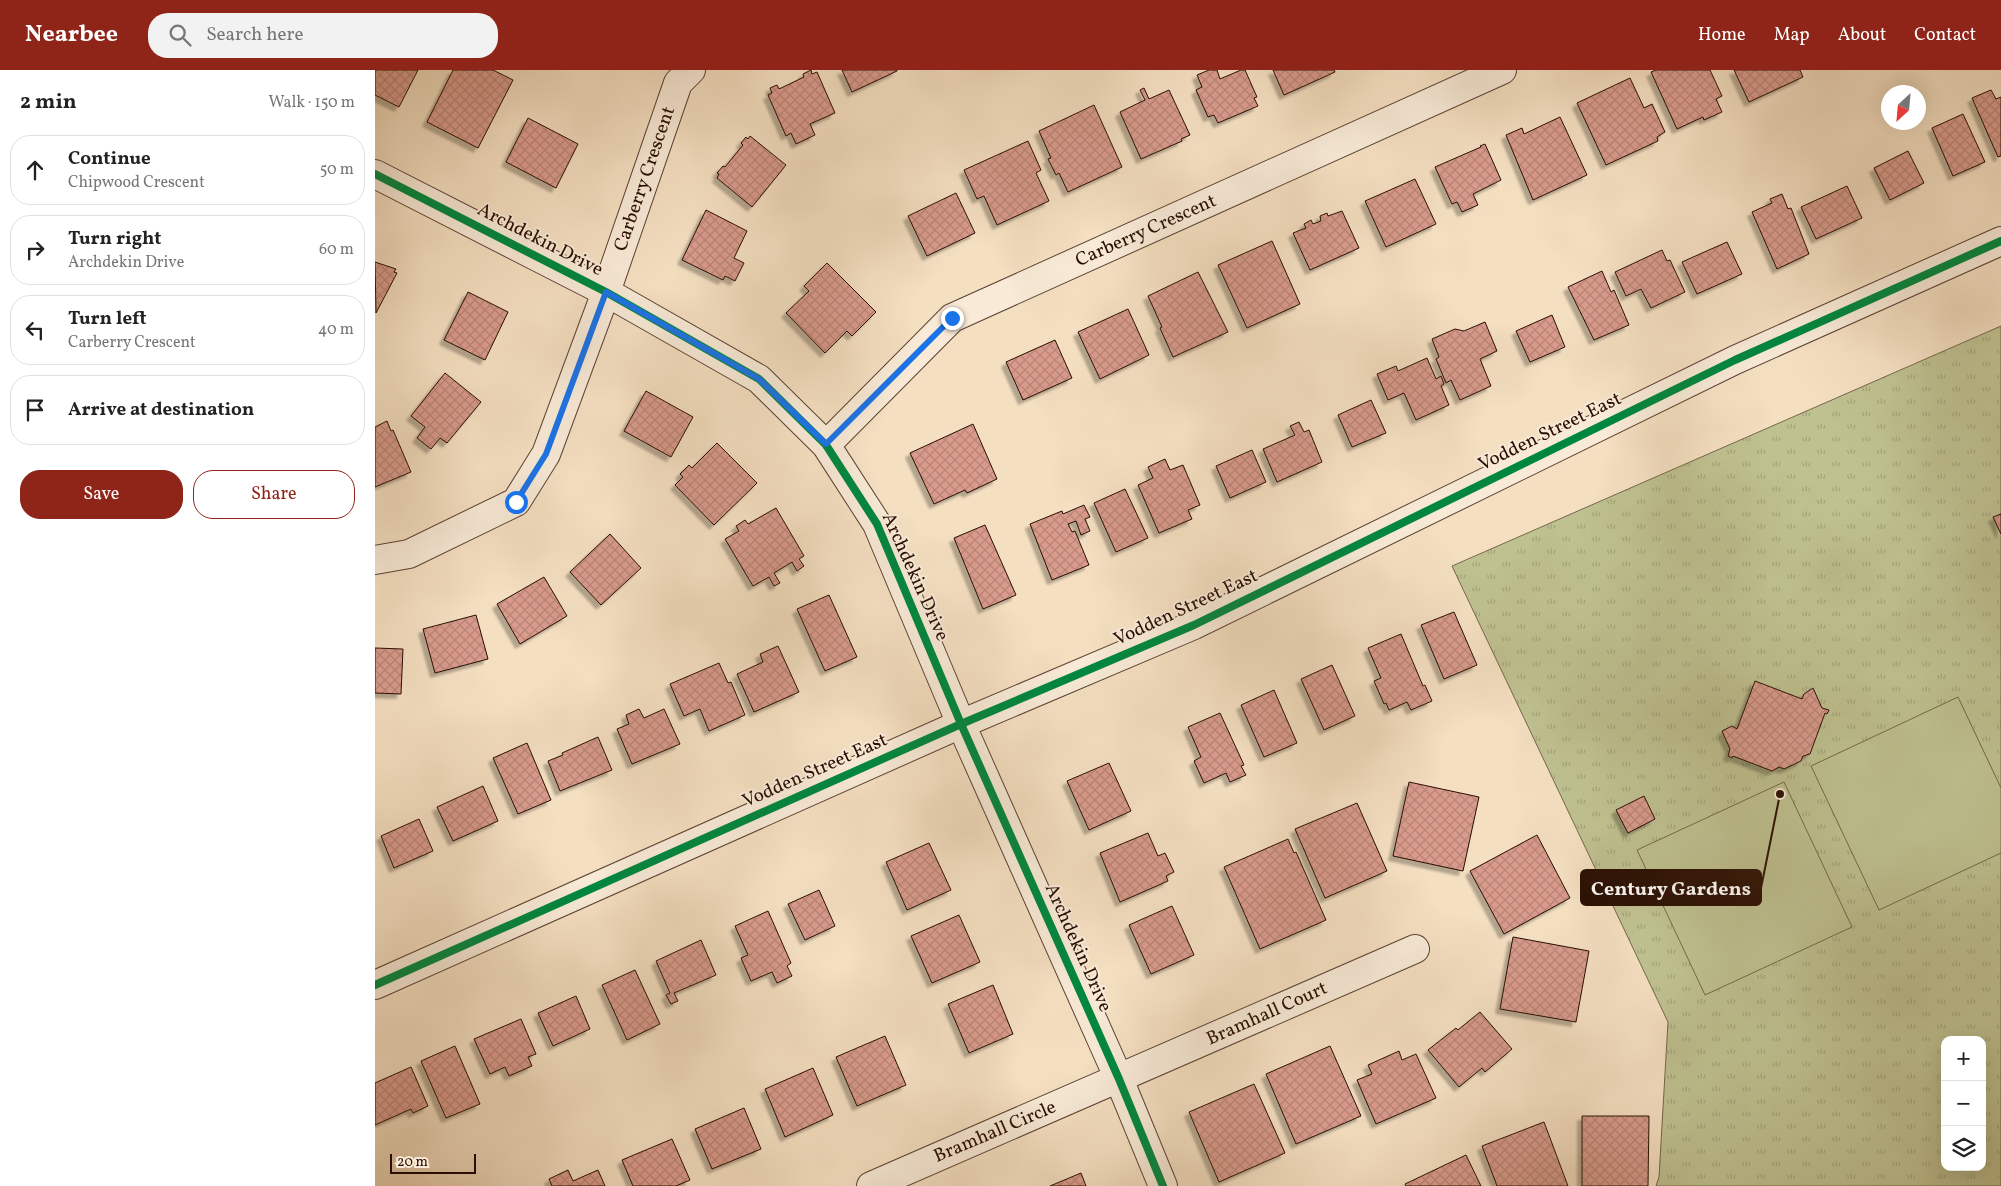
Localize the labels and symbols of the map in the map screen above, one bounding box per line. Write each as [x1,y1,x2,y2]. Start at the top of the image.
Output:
north arrow [1881,85,1926,130]
street label: Carberry Crescent [608,103,682,255]
street label: Carberry Crescent [1071,188,1221,274]
street label: Archdekin Drive [473,197,607,283]
route end [941,307,964,330]
street label: Vodden Street East [1474,386,1626,478]
route start [505,491,528,514]
street label: Archdekin Drive [875,509,955,645]
street label: Vodden Street East [1110,563,1263,653]
street label: Vodden Street East [738,727,892,815]
callout: Century Gardens [1581,870,1761,905]
text: Century Gardens [1591,876,1751,904]
street label: Archdekin Drive [1038,880,1118,1016]
street label: Bramhall Court [1202,976,1332,1052]
street label: Bramhall Circle [930,1094,1060,1170]
scale bar [390,1151,476,1174]

